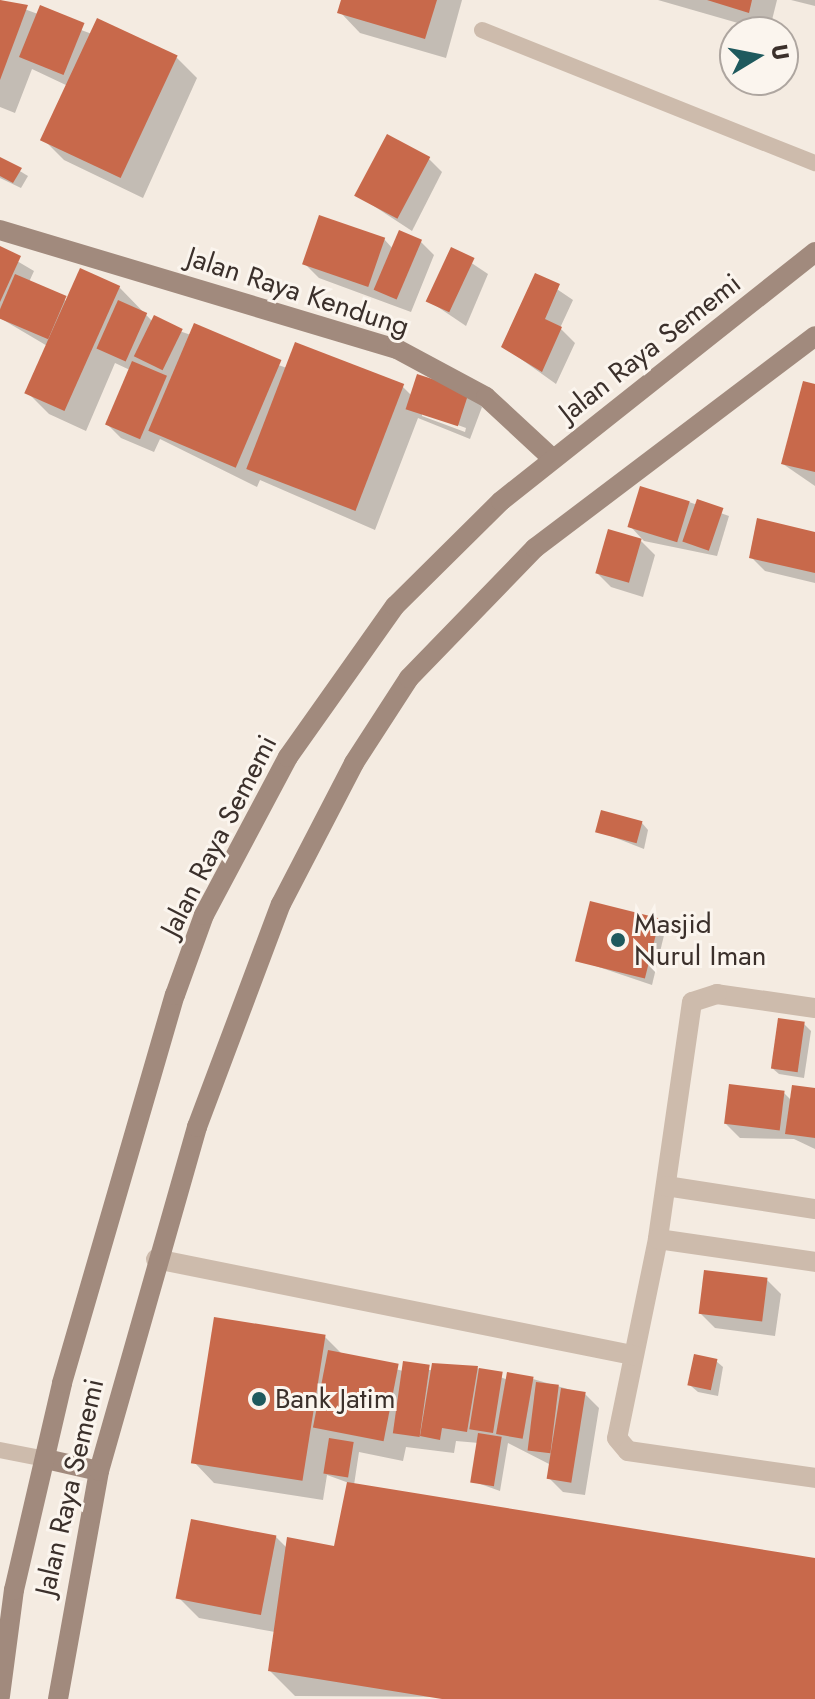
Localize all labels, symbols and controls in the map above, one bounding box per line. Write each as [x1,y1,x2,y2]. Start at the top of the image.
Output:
north arrow [719,16,799,96]
text: U [764,42,798,63]
street label: Jalan Raya Kendung [183,240,413,344]
street label: Jalan Raya Sememi [552,267,748,429]
street label: Jalan Raya Sememi [154,730,284,942]
place label: Masjid Nurul Iman [634,907,766,973]
marker: Masjid Nurul Iman [609,931,627,949]
street label: Jalan Raya Sememi [29,1375,111,1599]
place label: Bank Jatim [275,1382,396,1416]
marker: Bank Jatim [250,1390,268,1408]

